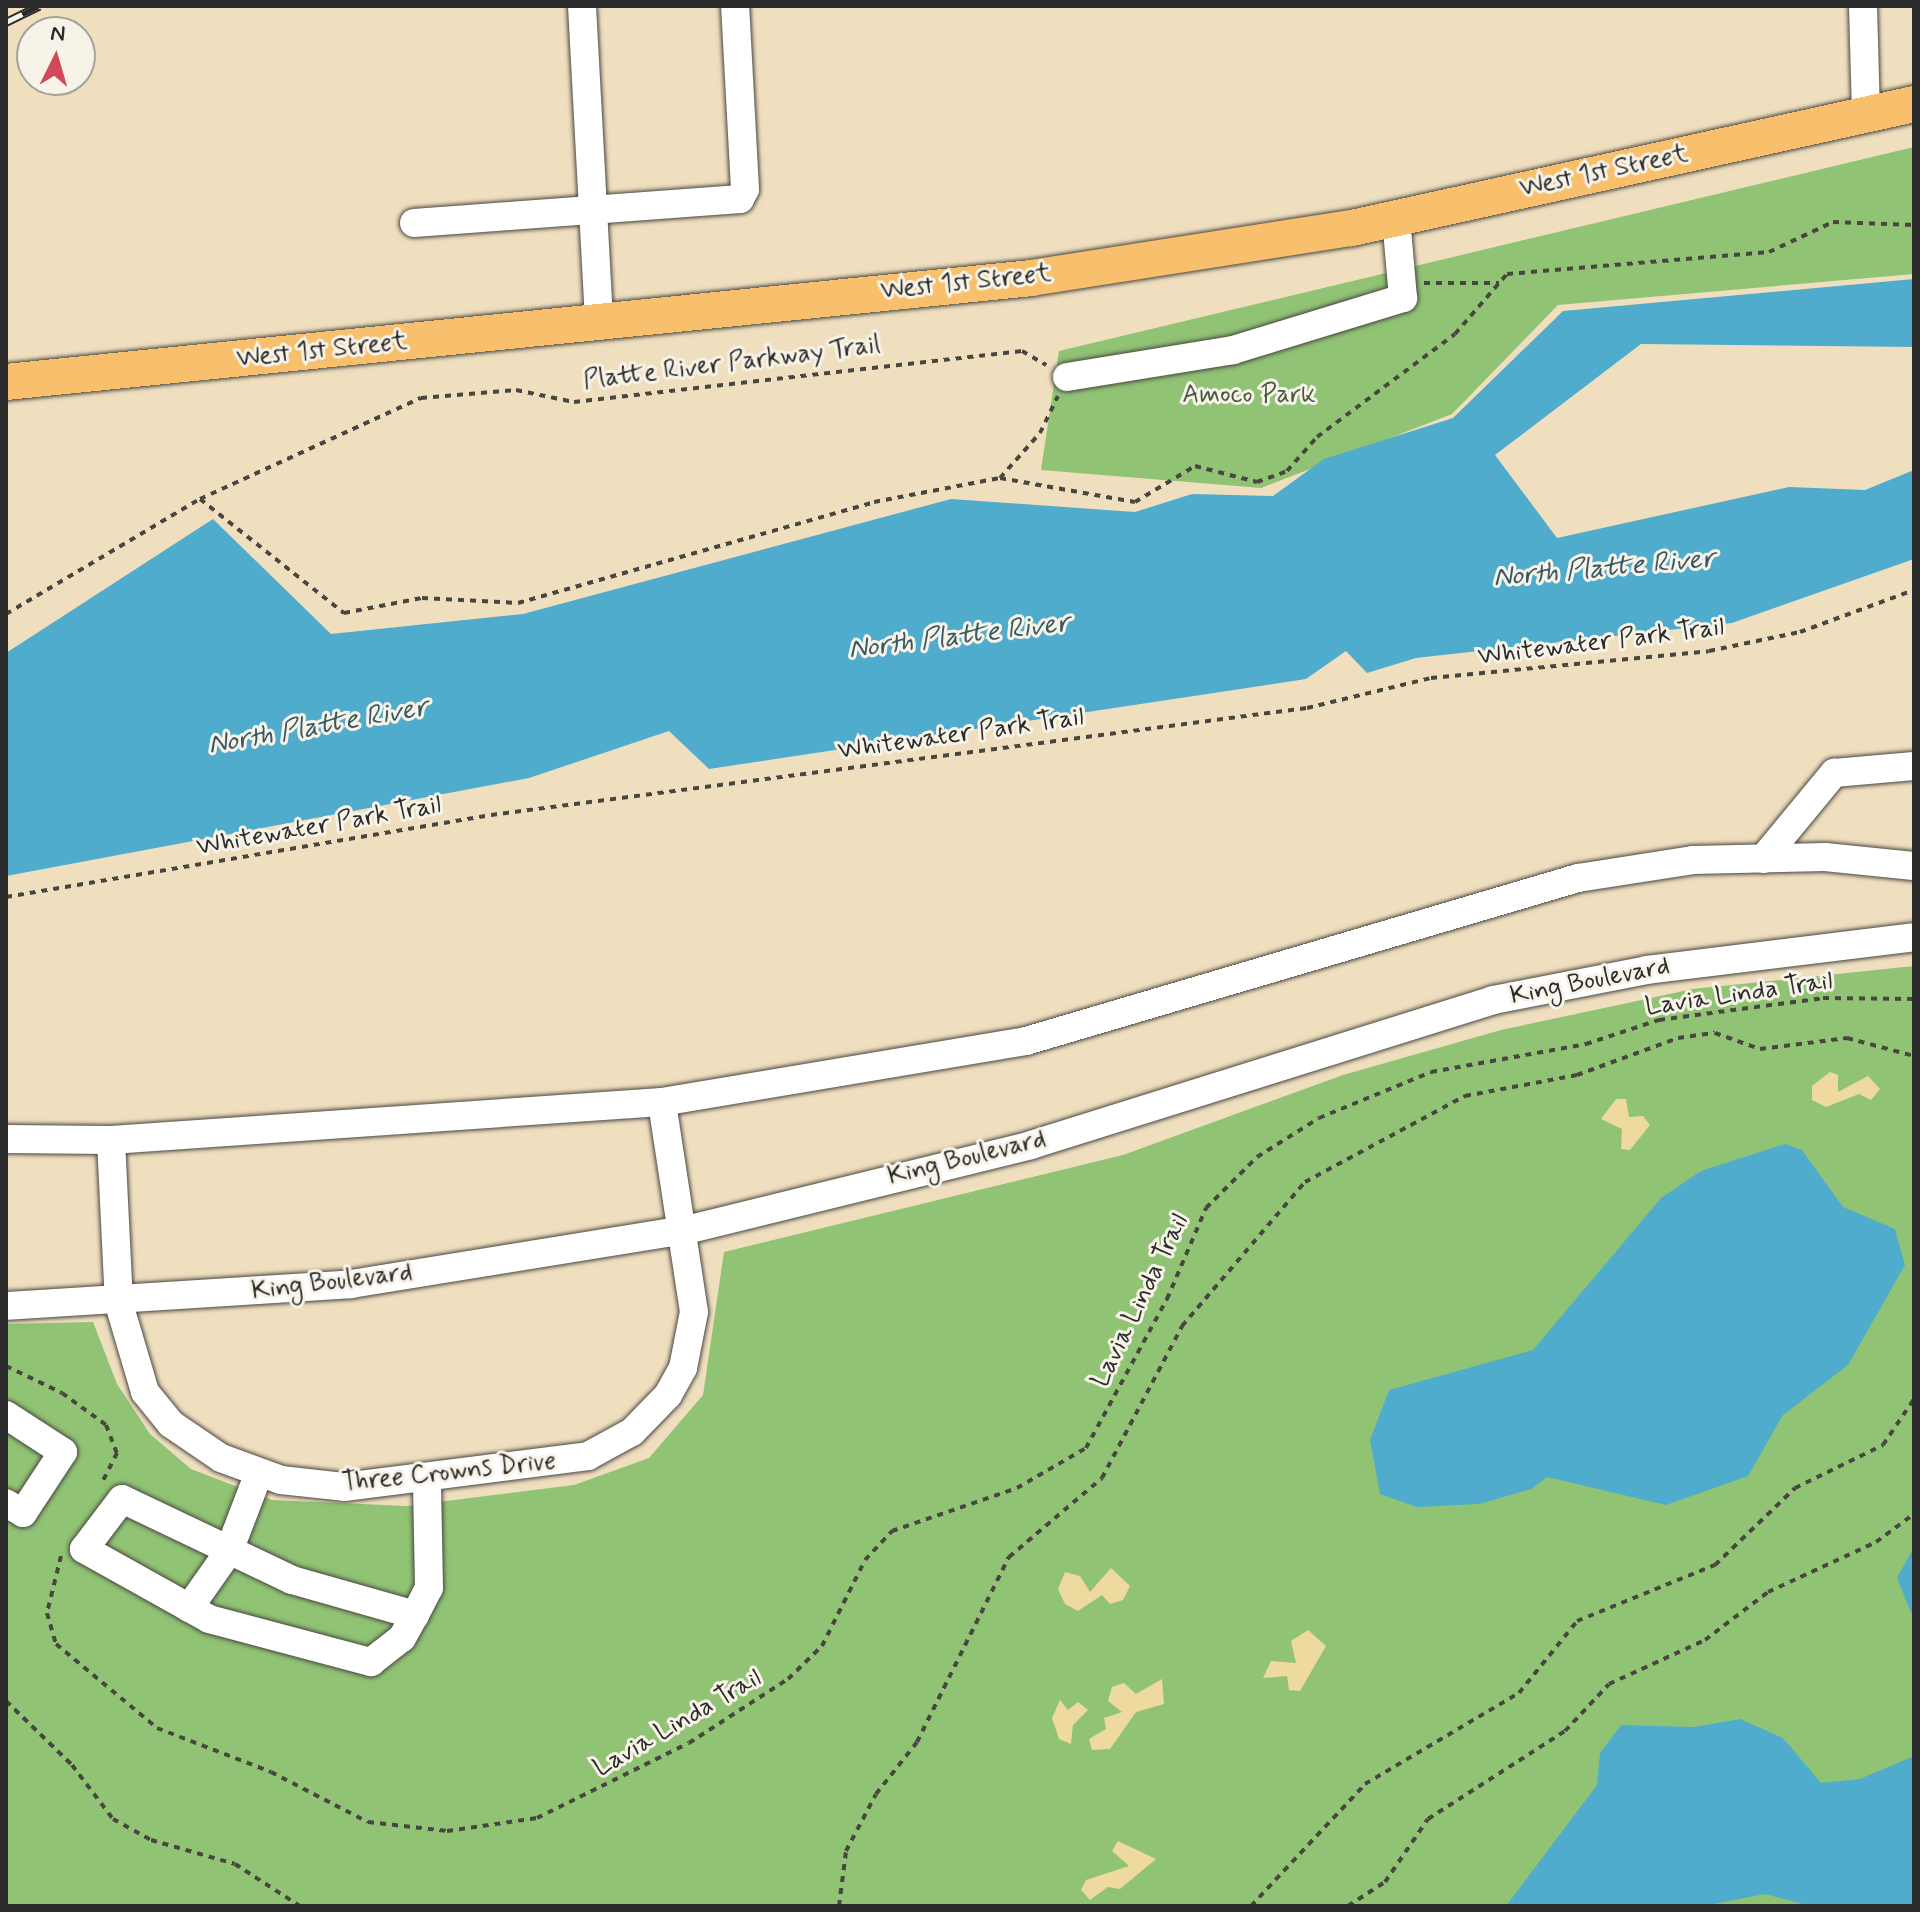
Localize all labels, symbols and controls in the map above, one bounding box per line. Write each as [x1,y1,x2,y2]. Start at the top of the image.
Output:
north arrow [16,16,96,96]
text: N [49,19,66,49]
street label: West 1st Street [1517,139,1691,205]
street label: West 1st Street [879,259,1053,307]
street label: West 1st Street [235,327,409,375]
street label: Platte River Parkway Trail [584,331,880,397]
park label: Amoco Park [1184,380,1314,412]
water label: North Platte River [1492,543,1716,595]
water label: North Platte River [847,607,1071,667]
street label: Whitewater Park Trail [1476,612,1726,674]
water label: North Platte River [206,691,430,763]
street label: Whitewater Park Trail [836,702,1086,768]
street label: Whitewater Park Trail [194,790,444,864]
street label: King Boulevard [1508,951,1672,1013]
street label: Lavia Linda Trail [1644,966,1834,1024]
street label: King Boulevard [885,1124,1049,1194]
street label: Lavia Linda Trail [1086,1210,1196,1392]
street label: King Boulevard [250,1258,414,1308]
street label: Three Crowns Drive [340,1446,558,1500]
street label: Lavia Linda Trail [589,1664,767,1784]

